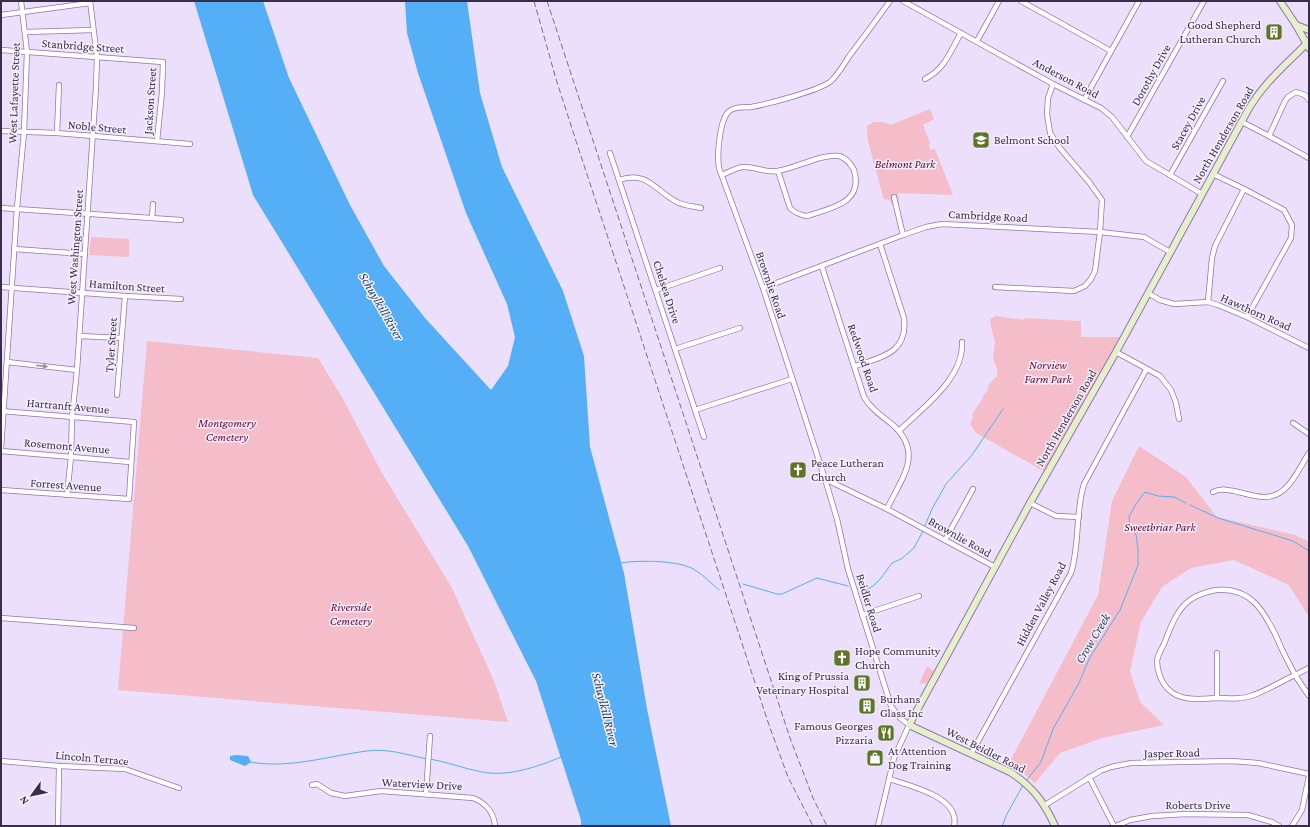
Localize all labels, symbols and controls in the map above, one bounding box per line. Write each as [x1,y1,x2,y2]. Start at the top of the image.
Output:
place label: Good Shepherd Lutheran Church [1179,18,1262,46]
building icon: Good Shepherd Lutheran Church [1264,22,1284,42]
street label: Stanbridge Street [41,36,126,56]
street label: West Lafayette Street [5,41,23,144]
street label: Dorothy Drive [1128,42,1174,108]
street label: Anderson Road [1031,55,1102,102]
street label: Jackson Street [141,66,159,136]
street label: North Henderson Road [1189,83,1257,186]
street label: Stacey Drive [1168,94,1208,152]
street label: Noble Street [67,117,128,137]
school or university icon: Belmont School [971,130,991,150]
place label: Belmont School [994,133,1069,147]
park label: Belmont Park [875,157,936,171]
street label: West Washington Street [64,188,86,305]
street label: Cambridge Road [948,207,1029,225]
street label: Brownlie Road [753,250,789,321]
street label: Chelsea Drive [650,259,684,325]
water label: Schuylkill River [356,270,407,343]
street label: Hamilton Street [89,276,166,296]
street label: Hawthorn Road [1218,290,1294,334]
street label: Tyler Street [102,316,120,373]
street label: Redwood Road [845,322,881,395]
park label: Norview Farm Park [1024,358,1072,386]
one-way arrow [36,363,48,369]
street label: North Henderson Road [1032,366,1100,469]
street label: Hartranft Avenue [26,395,110,417]
park label: Montgomery Cemetery [197,416,256,444]
street label: Rosemont Avenue [24,435,110,457]
place label: Peace Lutheran Church [811,456,885,484]
church icon: Peace Lutheran Church [788,460,808,480]
street label: Forrest Avenue [30,476,102,494]
street label: Brownlie Road [926,514,995,560]
park label: Sweetbriar Park [1124,520,1196,534]
street label: Hidden Valley Road [1013,559,1069,648]
street label: Beidler Road [853,572,885,635]
park label: Riverside Cemetery [330,600,372,628]
water label: Crow Creek [1072,609,1114,666]
place label: Hope Community Church [855,644,941,672]
church icon: Hope Community Church [832,648,852,668]
place label: King of Prussia Veterinary Hospital [756,669,849,697]
water label: Schuylkill River [589,671,622,748]
building icon: King of Prussia Veterinary Hospital [852,673,872,693]
place label: Burhans Glass Inc [880,692,923,720]
building icon: Burhans Glass Inc [857,696,877,716]
place label: Famous Georges Pizzaria [794,719,873,747]
restaurant icon: Famous Georges Pizzaria [876,723,896,743]
street label: West Beidler Road [944,724,1029,776]
place label: At Attention Dog Training [888,744,951,772]
street label: Jasper Road [1143,745,1201,761]
street label: Lincoln Terrace [55,748,129,768]
shop icon: At Attention Dog Training [865,748,885,768]
north arrow [12,775,52,815]
street label: Waterview Drive [381,775,463,793]
text: N [16,794,31,807]
street label: Roberts Drive [1165,798,1231,812]

